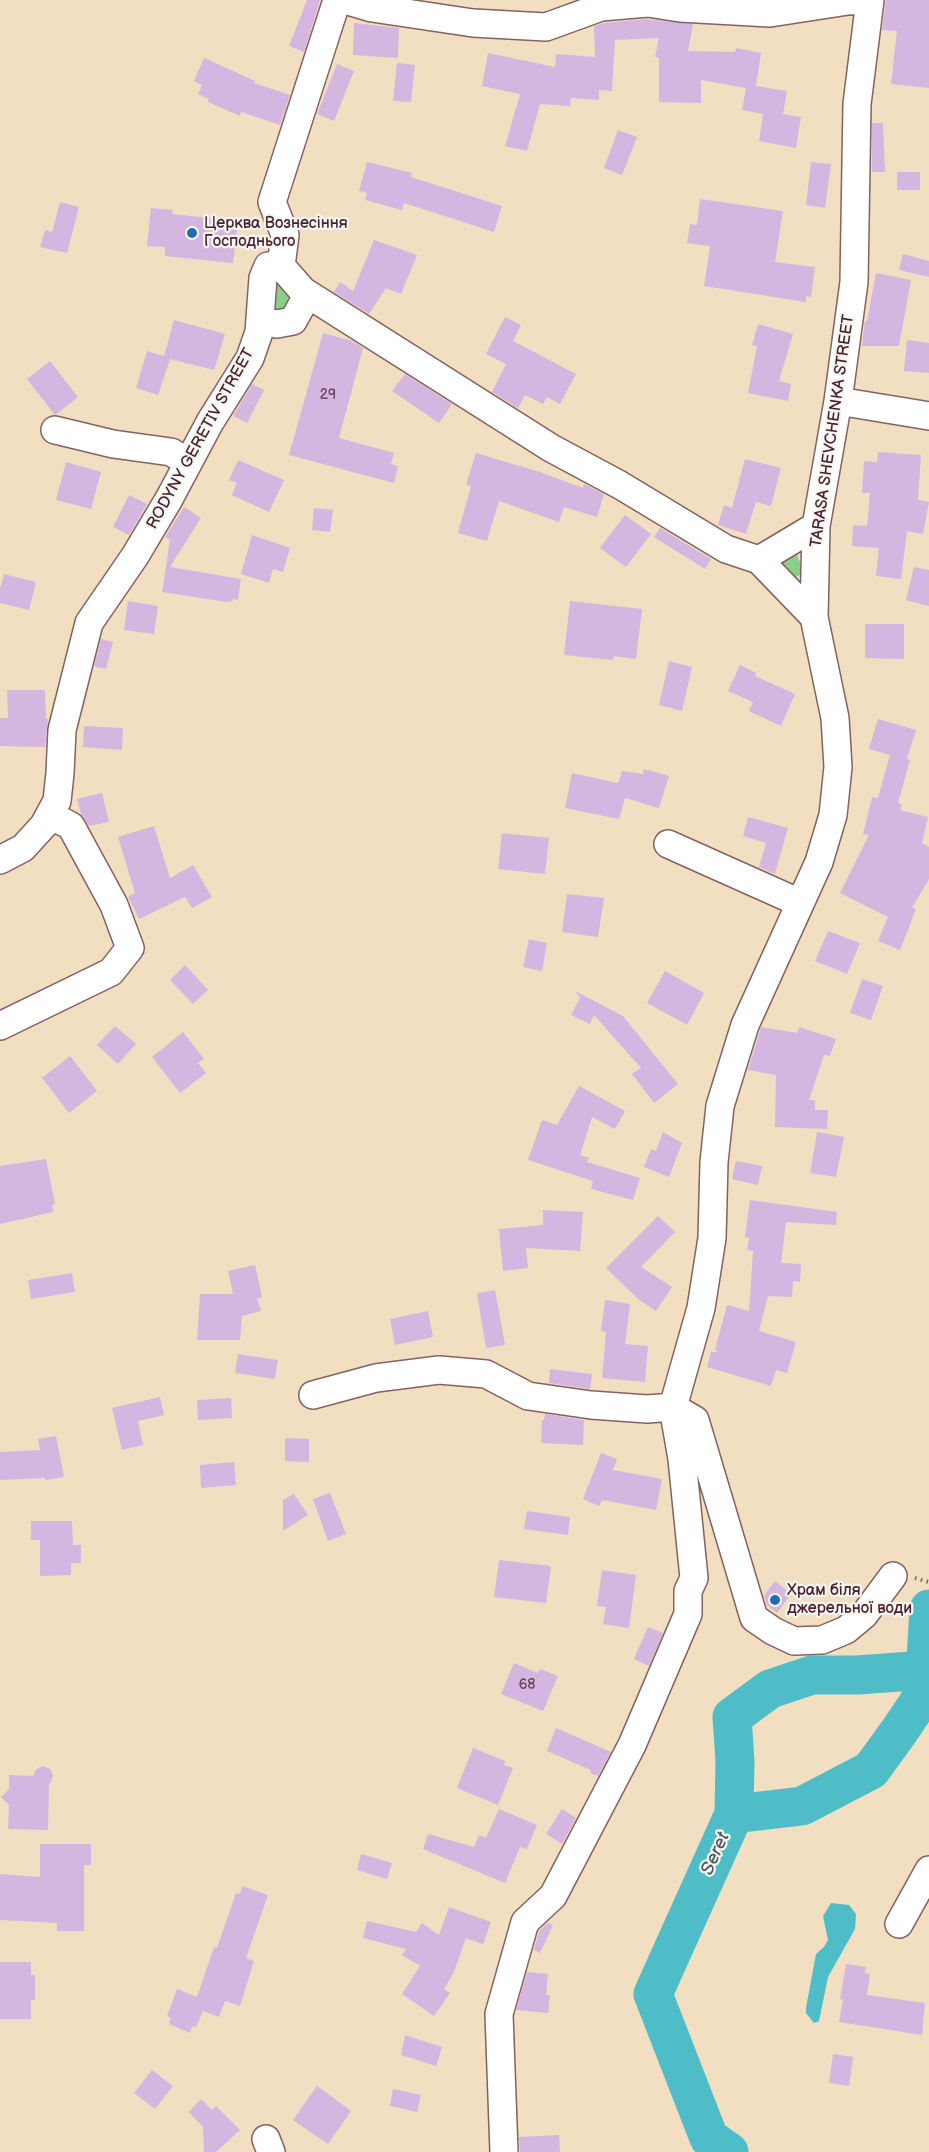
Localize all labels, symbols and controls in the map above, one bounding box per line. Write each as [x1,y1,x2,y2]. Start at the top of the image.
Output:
place label: Церква Вознесіння Господнього [204,214,348,252]
marker: Церква Вознесіння Господнього [185,226,199,240]
street label: TARASA SHEVCHENKA STREET [807,313,859,549]
street label: RODYNY GERETIV STREET [143,345,259,533]
house number: 29 [320,387,336,403]
place label: Храм біля джерельної води [787,1581,912,1619]
marker: Храм біля джерельної води [768,1593,782,1607]
house number: 68 [519,1677,535,1693]
water label: Seret [697,1829,735,1879]

